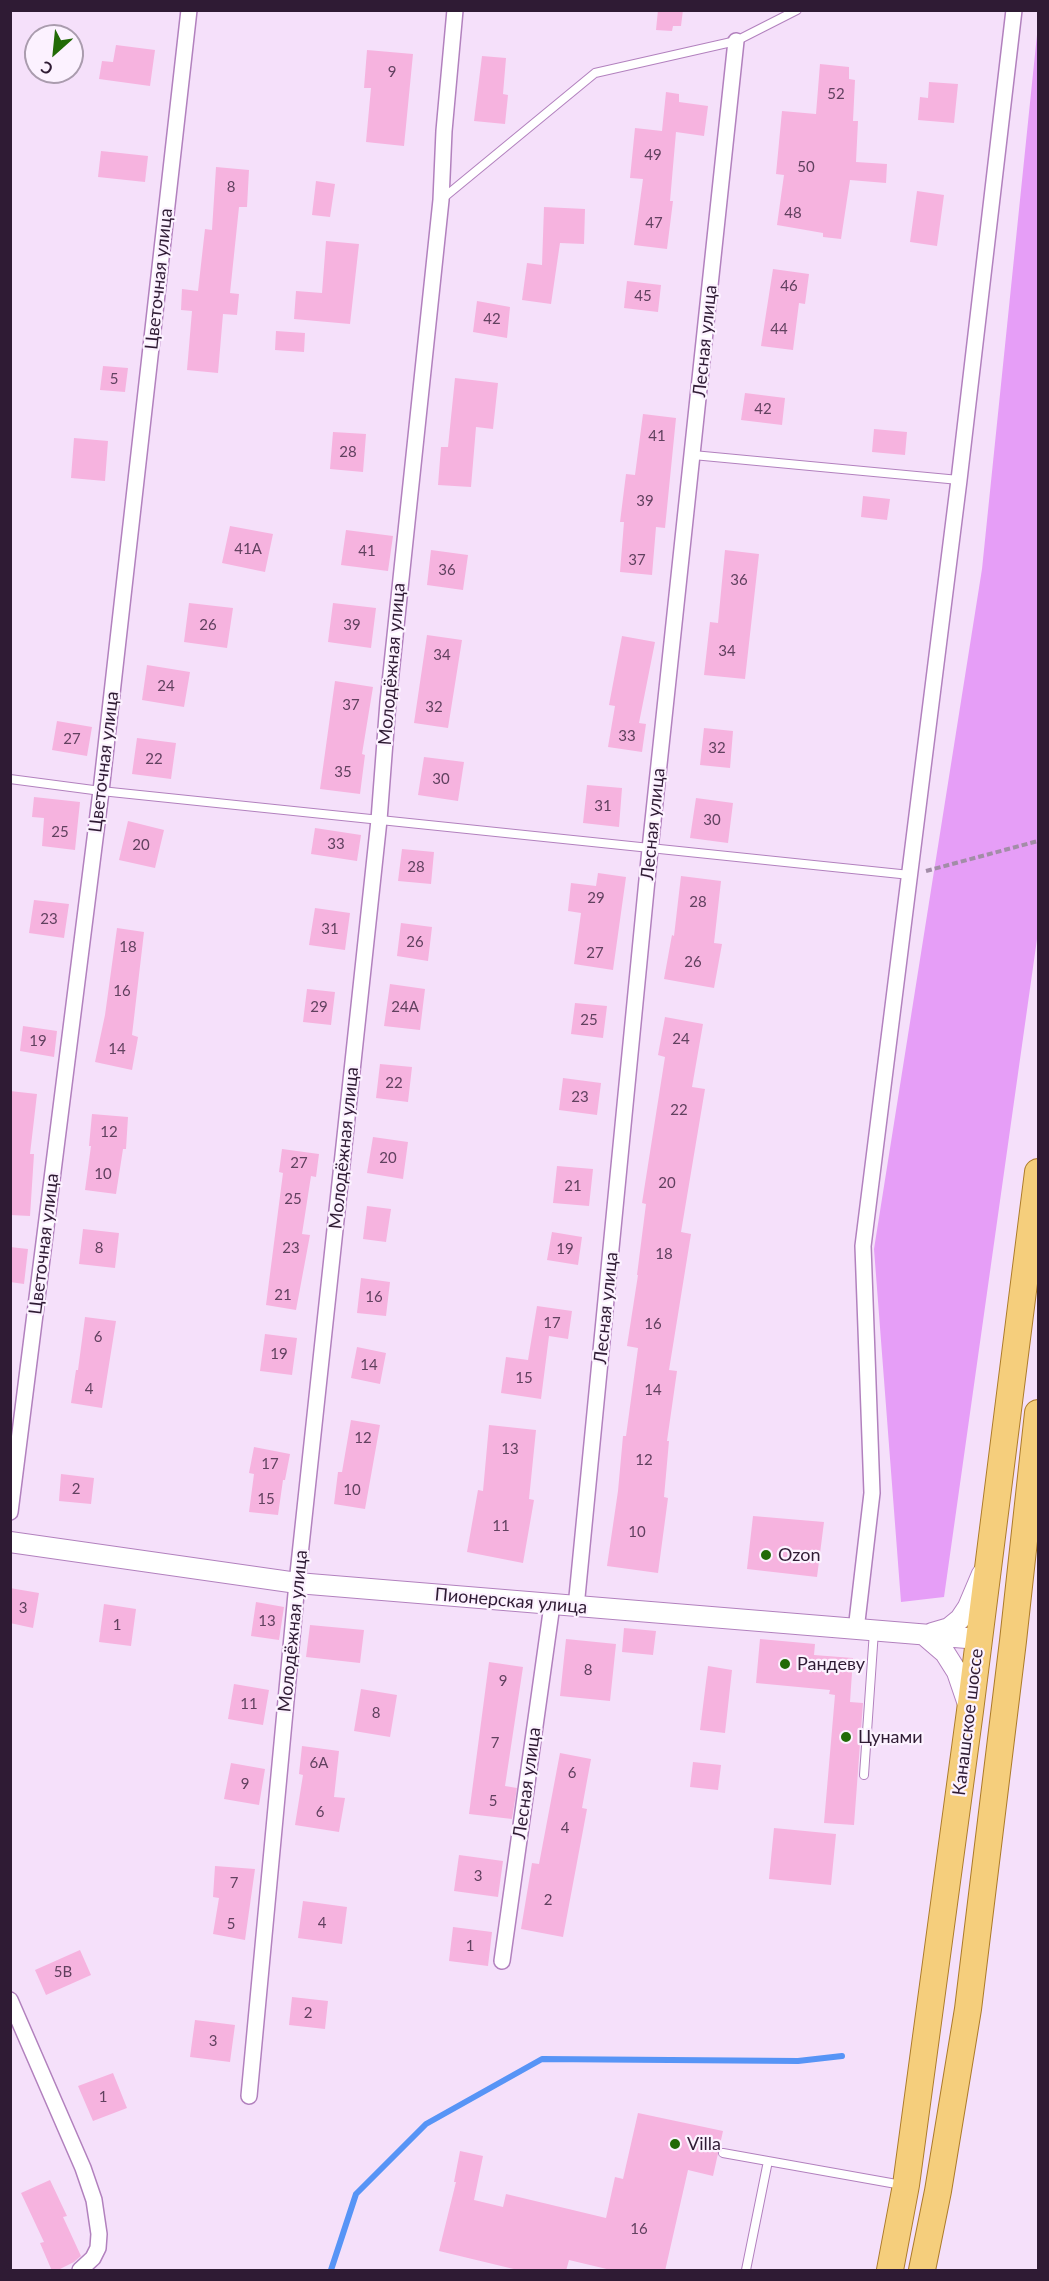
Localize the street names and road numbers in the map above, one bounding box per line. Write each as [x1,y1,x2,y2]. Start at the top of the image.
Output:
street label: Цветочная улица [141,207,177,351]
street label: Лесная улица [688,284,722,398]
street label: Молодёжная улица [374,582,410,746]
street label: Цветочная улица [85,690,123,834]
street label: Лесная улица [636,767,670,881]
street label: Молодёжная улица [325,1066,363,1230]
street label: Цветочная улица [25,1172,63,1316]
street label: Лесная улица [589,1251,623,1365]
street label: Молодёжная улица [274,1549,312,1713]
street label: Пионерская улица [434,1584,588,1618]
street label: Канашское шоссе [948,1647,988,1797]
street label: Лесная улица [508,1726,546,1840]

